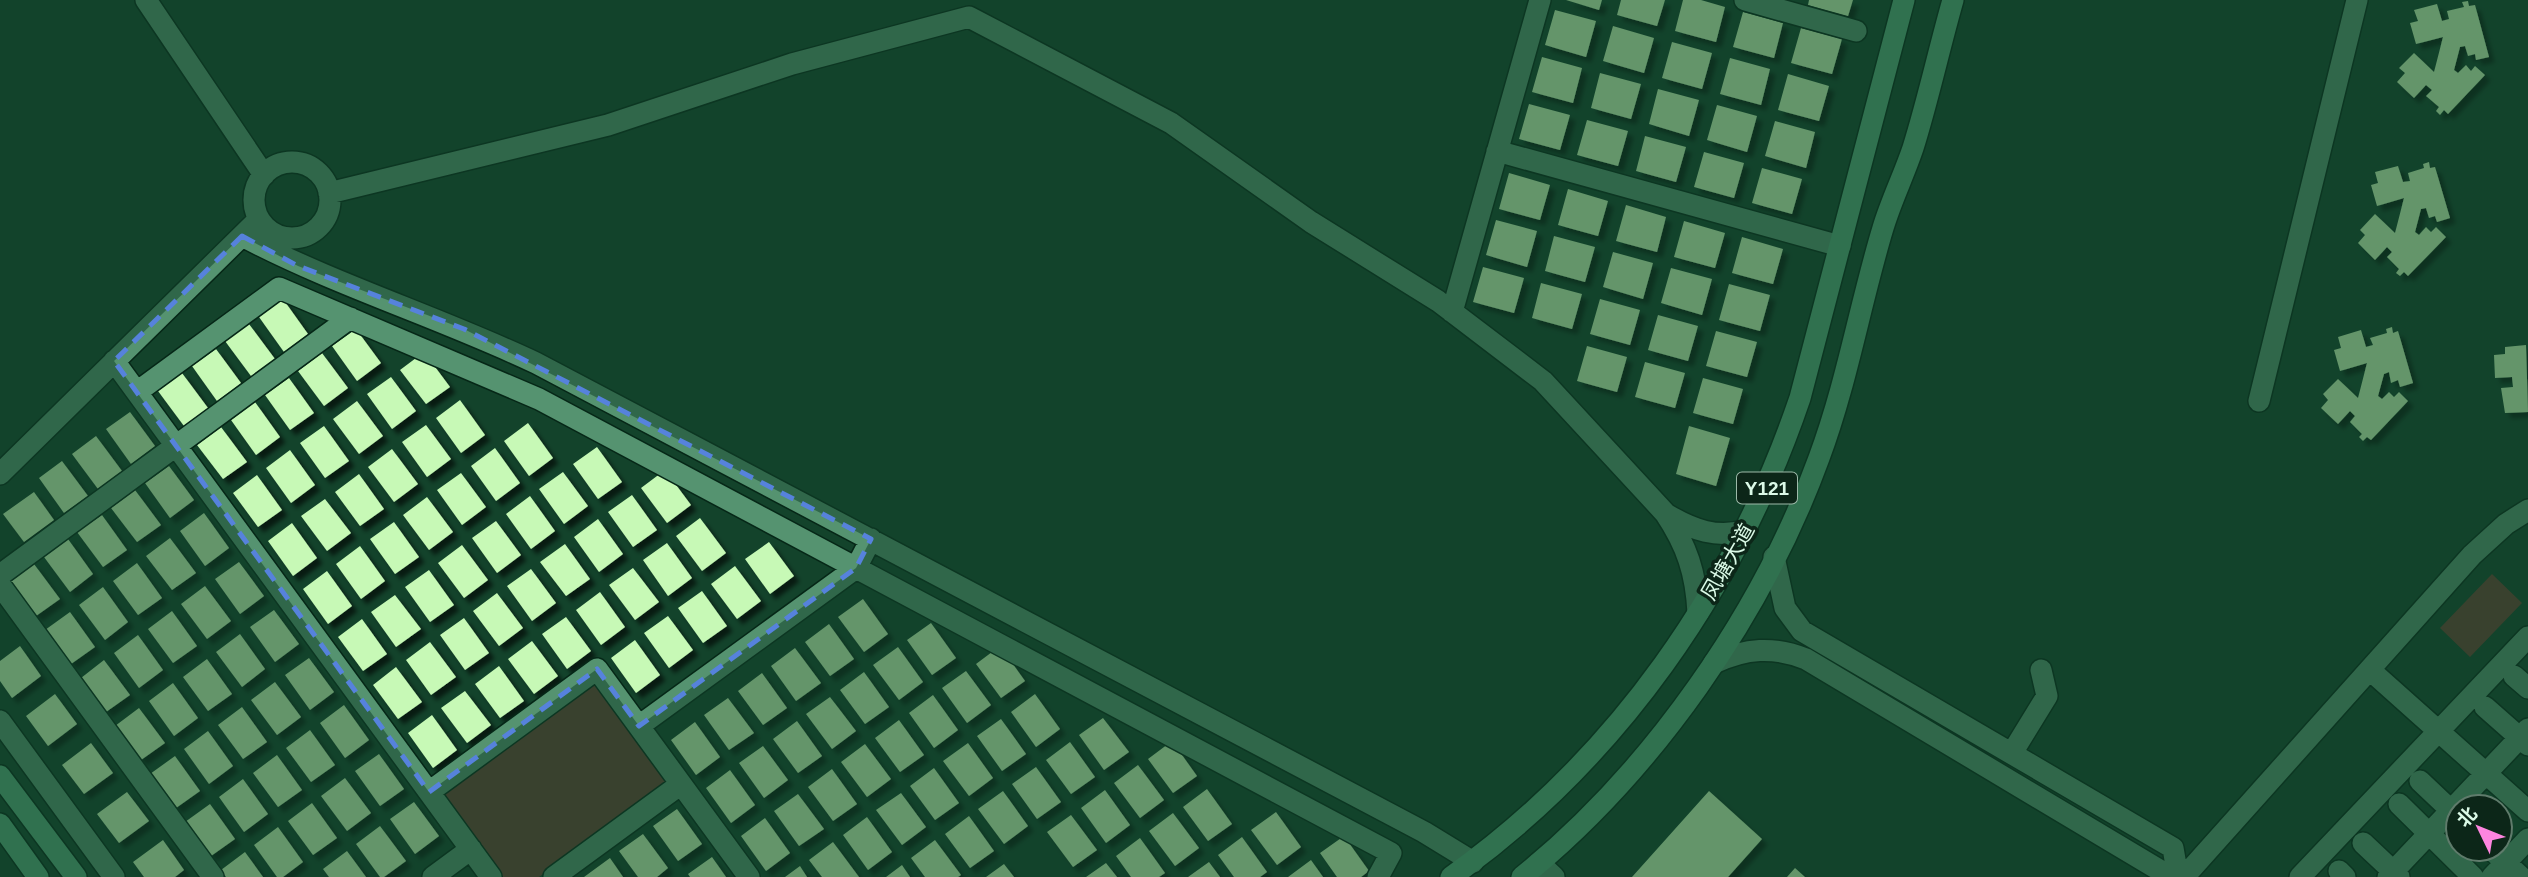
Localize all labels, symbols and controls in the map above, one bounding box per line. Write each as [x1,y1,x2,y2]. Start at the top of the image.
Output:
road number: Y121 [1737,472,1797,503]
street label: 凤塘大道 [1697,520,1759,604]
north arrow [2444,793,2514,863]
text: 北 [2453,803,2481,831]

